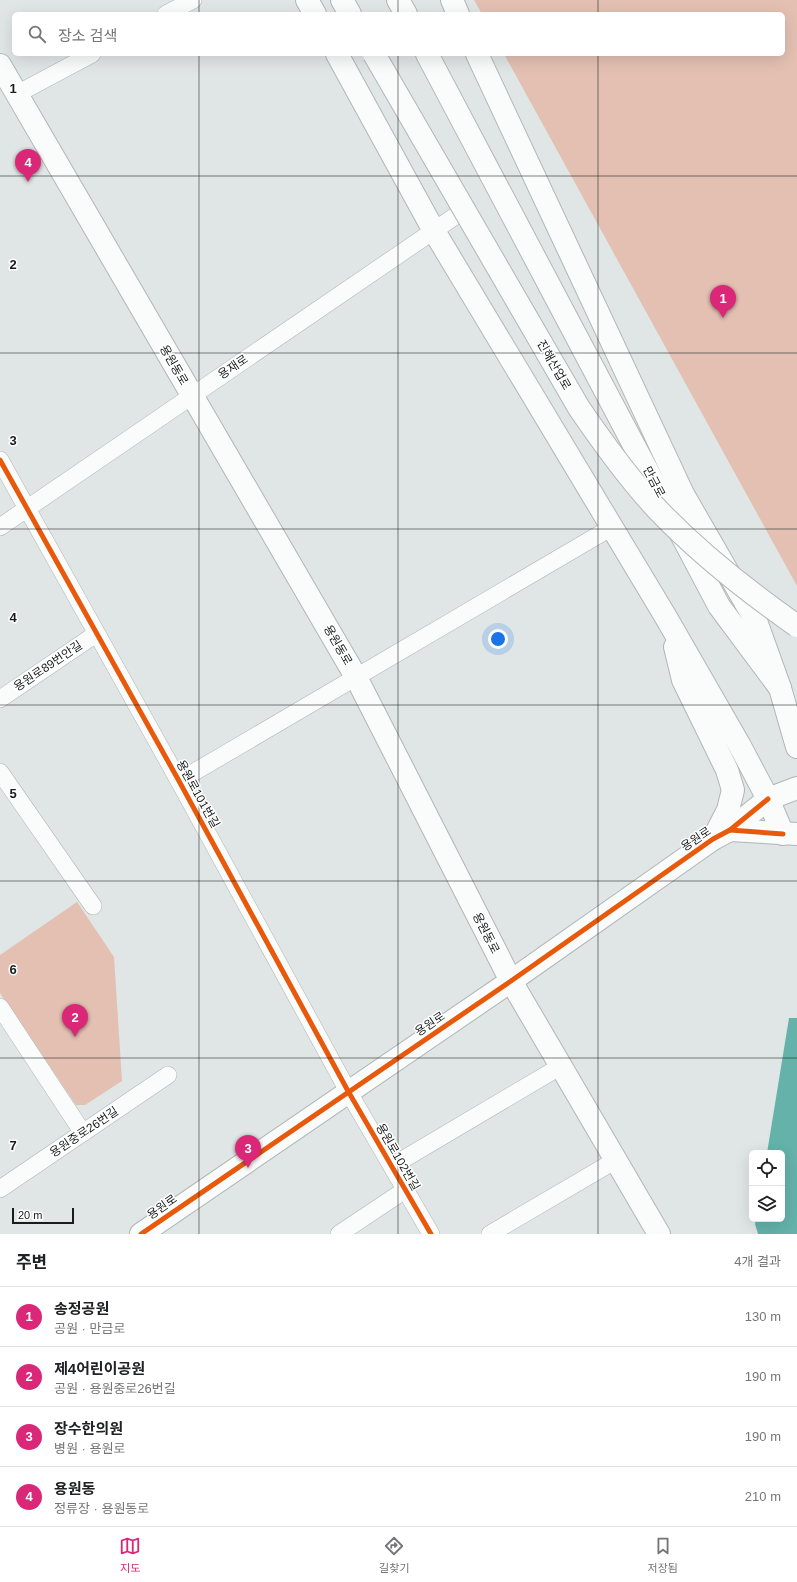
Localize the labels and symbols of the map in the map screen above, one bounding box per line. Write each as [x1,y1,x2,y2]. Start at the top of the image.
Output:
text: 1 [9,81,17,96]
pin: 4 [15,149,41,182]
text: 2 [9,257,17,272]
pin: 1 [710,285,736,318]
street label: 진해산업로 [534,338,574,392]
street label: 용원동로 [157,342,191,388]
street label: 용재로 [215,352,251,382]
text: 3 [9,433,17,448]
street label: 만금로 [640,464,668,500]
text: 4 [9,610,17,625]
street label: 용원동로 [321,622,355,668]
your location [488,629,508,649]
street label: 용원로89번안길 [11,638,85,694]
street label: 용원로101번길 [174,758,222,830]
text: 5 [9,786,17,801]
street label: 용원로 [678,824,714,854]
street label: 용원동로 [470,910,502,956]
text: 6 [9,962,17,977]
pin: 2 [62,1004,88,1037]
street label: 용원로 [412,1009,448,1039]
street label: 용원중로26번길 [47,1104,121,1160]
street label: 용원로102번길 [373,1121,423,1193]
pin: 3 [235,1135,261,1168]
text: 7 [9,1138,17,1153]
street label: 용원로 [144,1192,180,1222]
scale bar [12,1206,74,1225]

